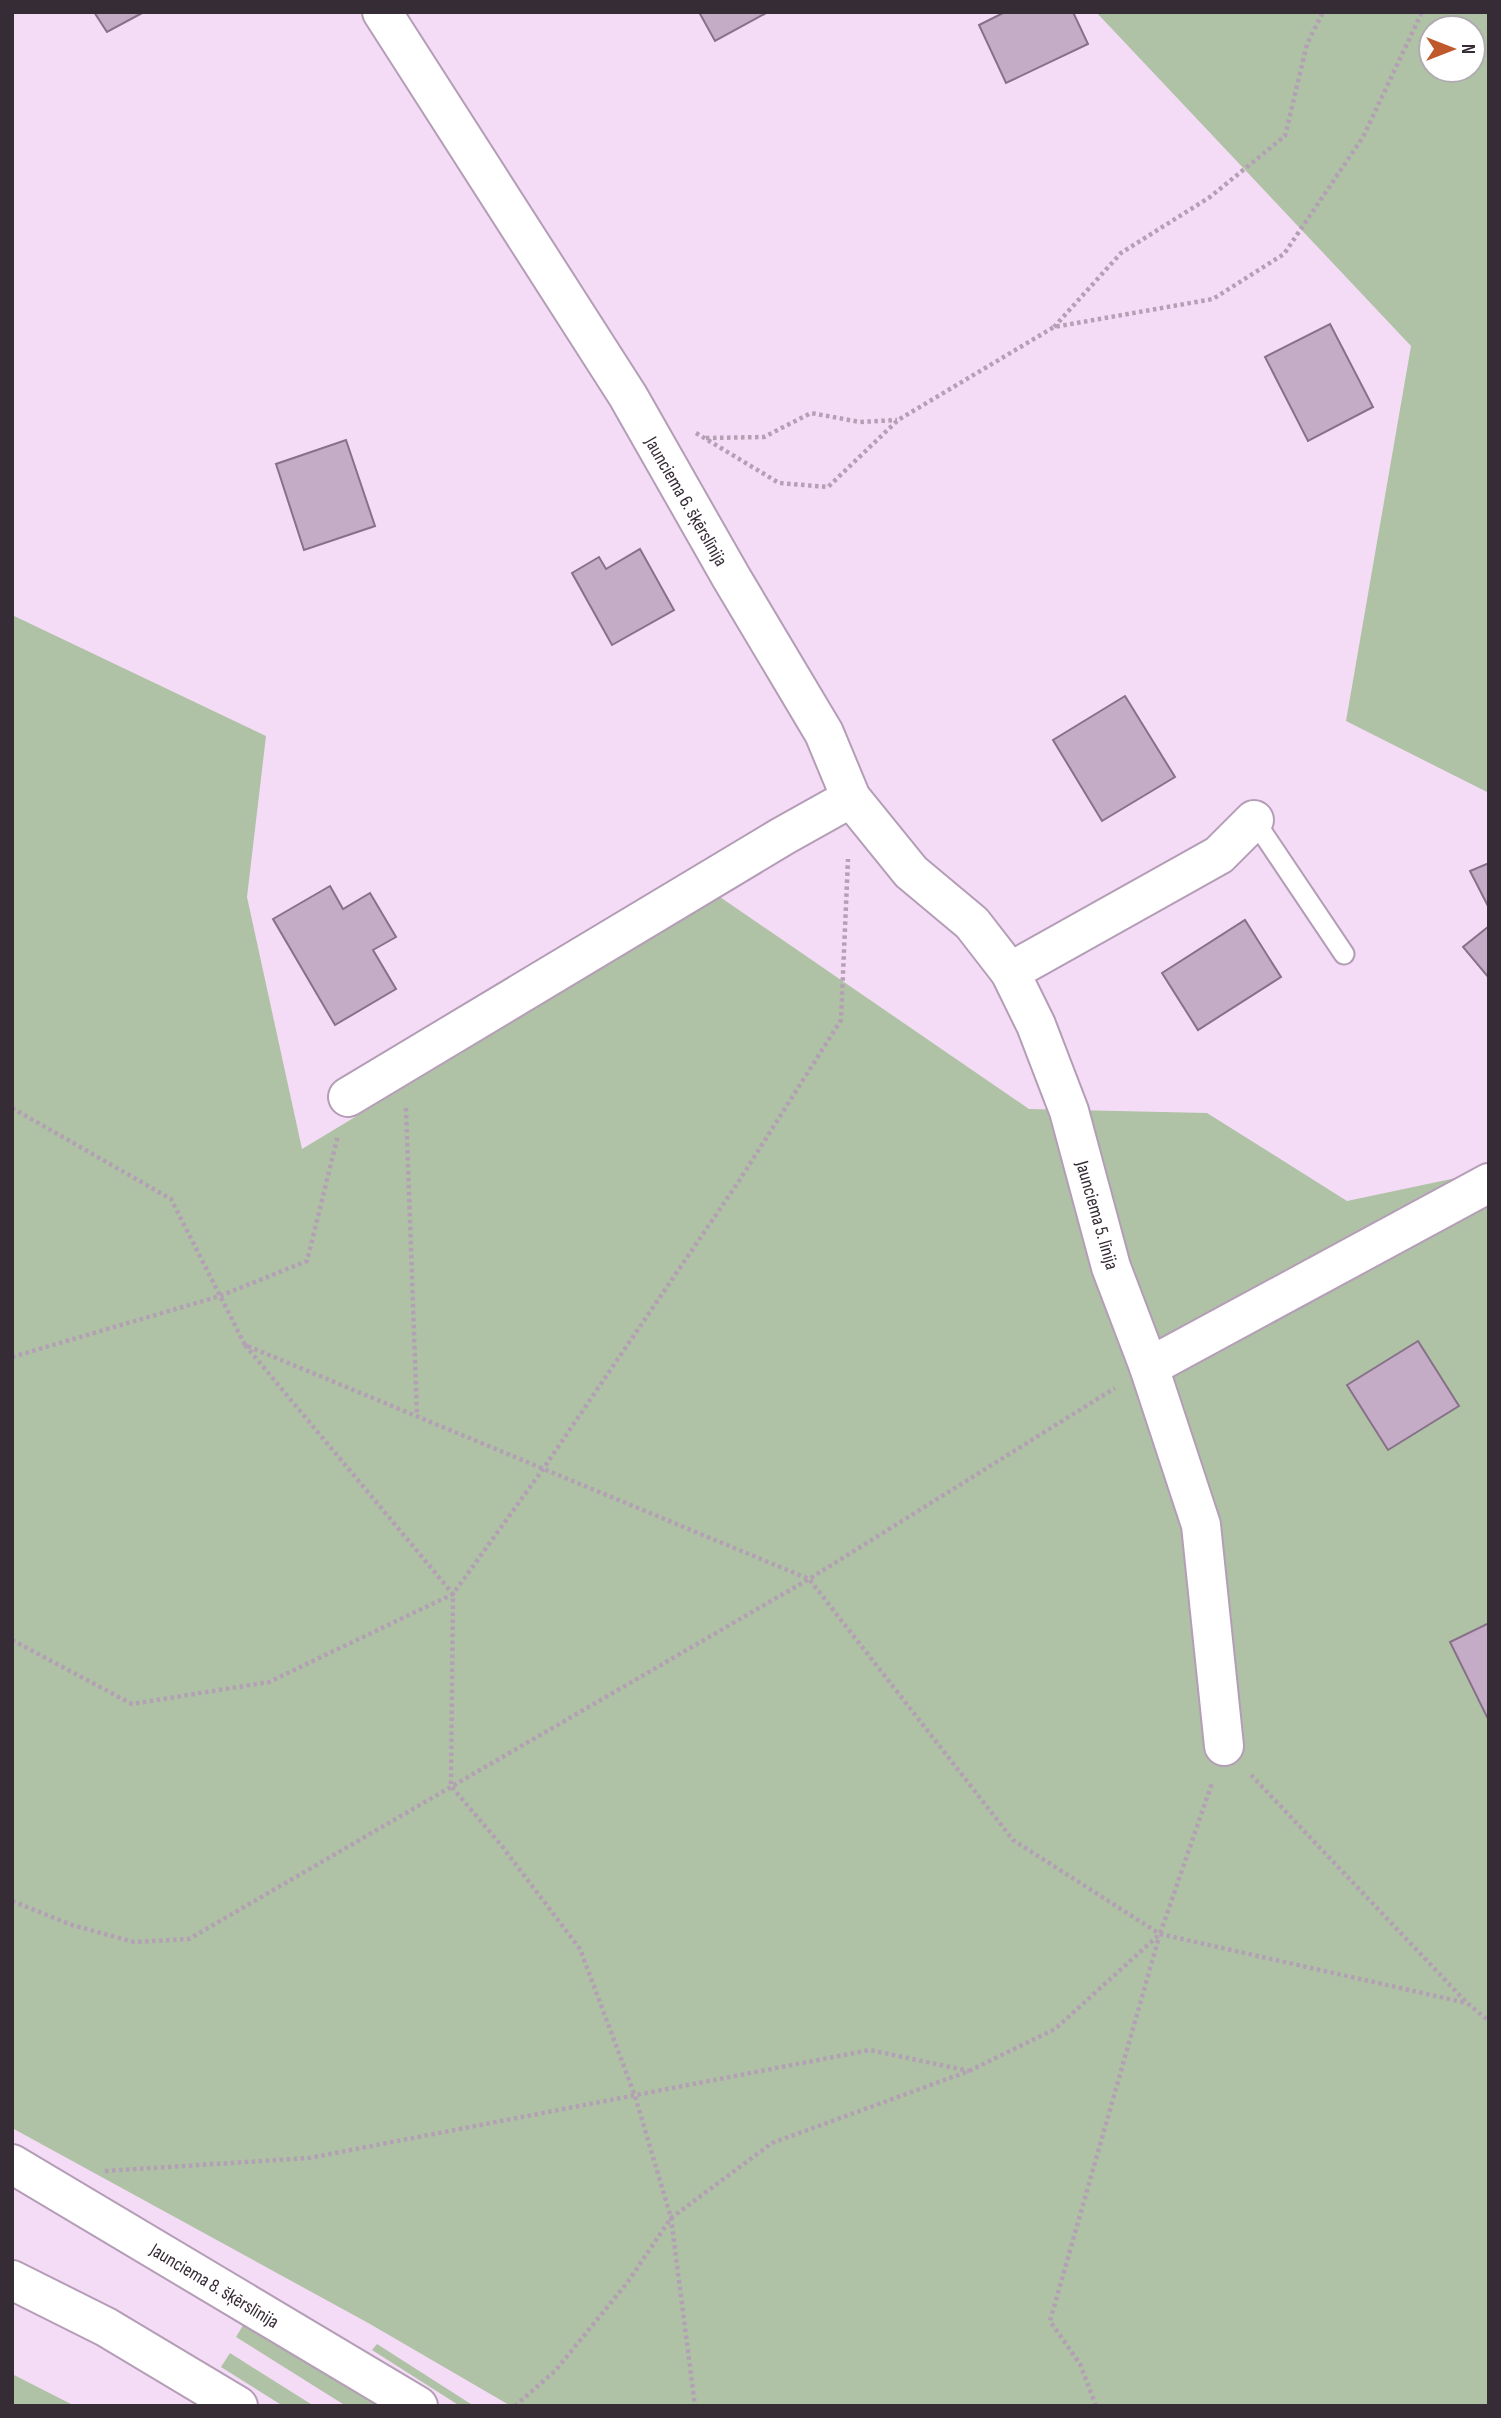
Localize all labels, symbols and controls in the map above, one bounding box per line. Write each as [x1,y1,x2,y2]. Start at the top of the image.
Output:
north arrow [1417,14,1487,84]
text: N [1456,44,1479,54]
street label: Jaunciema 6. šķērslīnija [639,432,732,571]
street label: Jaunciema 5. līnija [1070,1157,1123,1273]
street label: Jaunciema 8. šķērslīnija [145,2238,283,2334]

